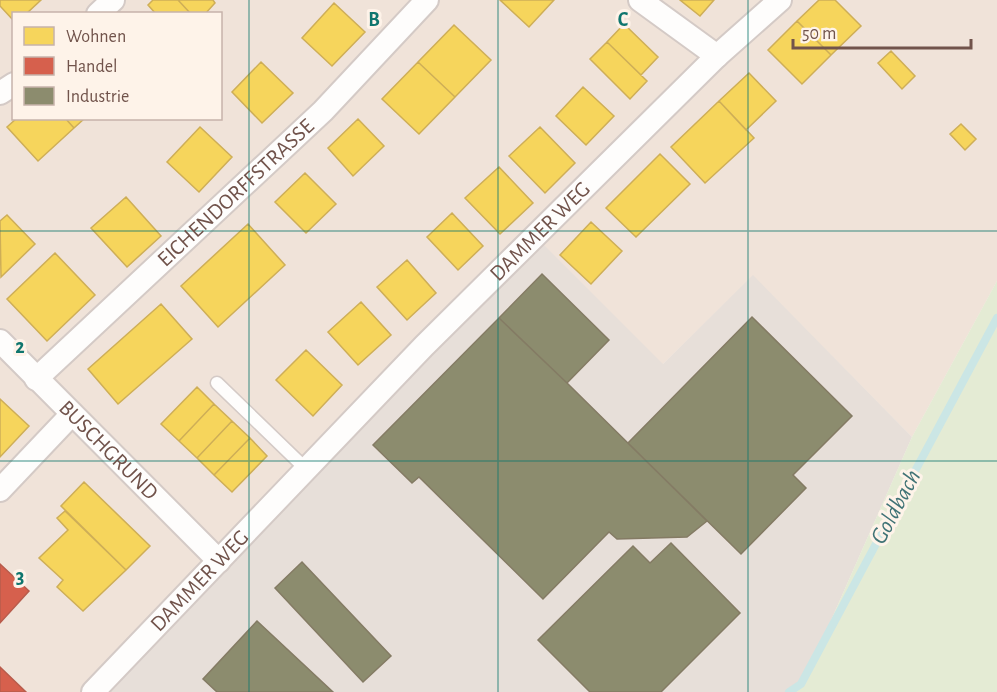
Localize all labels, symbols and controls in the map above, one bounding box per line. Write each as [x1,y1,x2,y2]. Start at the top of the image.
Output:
text: B [368,10,380,30]
text: C [618,10,629,30]
legend [12,12,222,120]
scale bar [793,12,972,50]
text: 50 m [802,25,836,43]
text: Wohnen [66,28,126,46]
text: Handel [66,58,117,76]
text: Industrie [66,88,129,106]
street label: EICHENDORFFSTRASSE [153,114,318,271]
street label: DAMMER WEG [486,177,594,285]
text: 2 [15,337,25,357]
street label: BUSCHGRUND [55,396,162,504]
water label: Goldbach [867,466,925,548]
street label: DAMMER WEG [146,526,253,636]
text: 3 [16,567,24,587]

